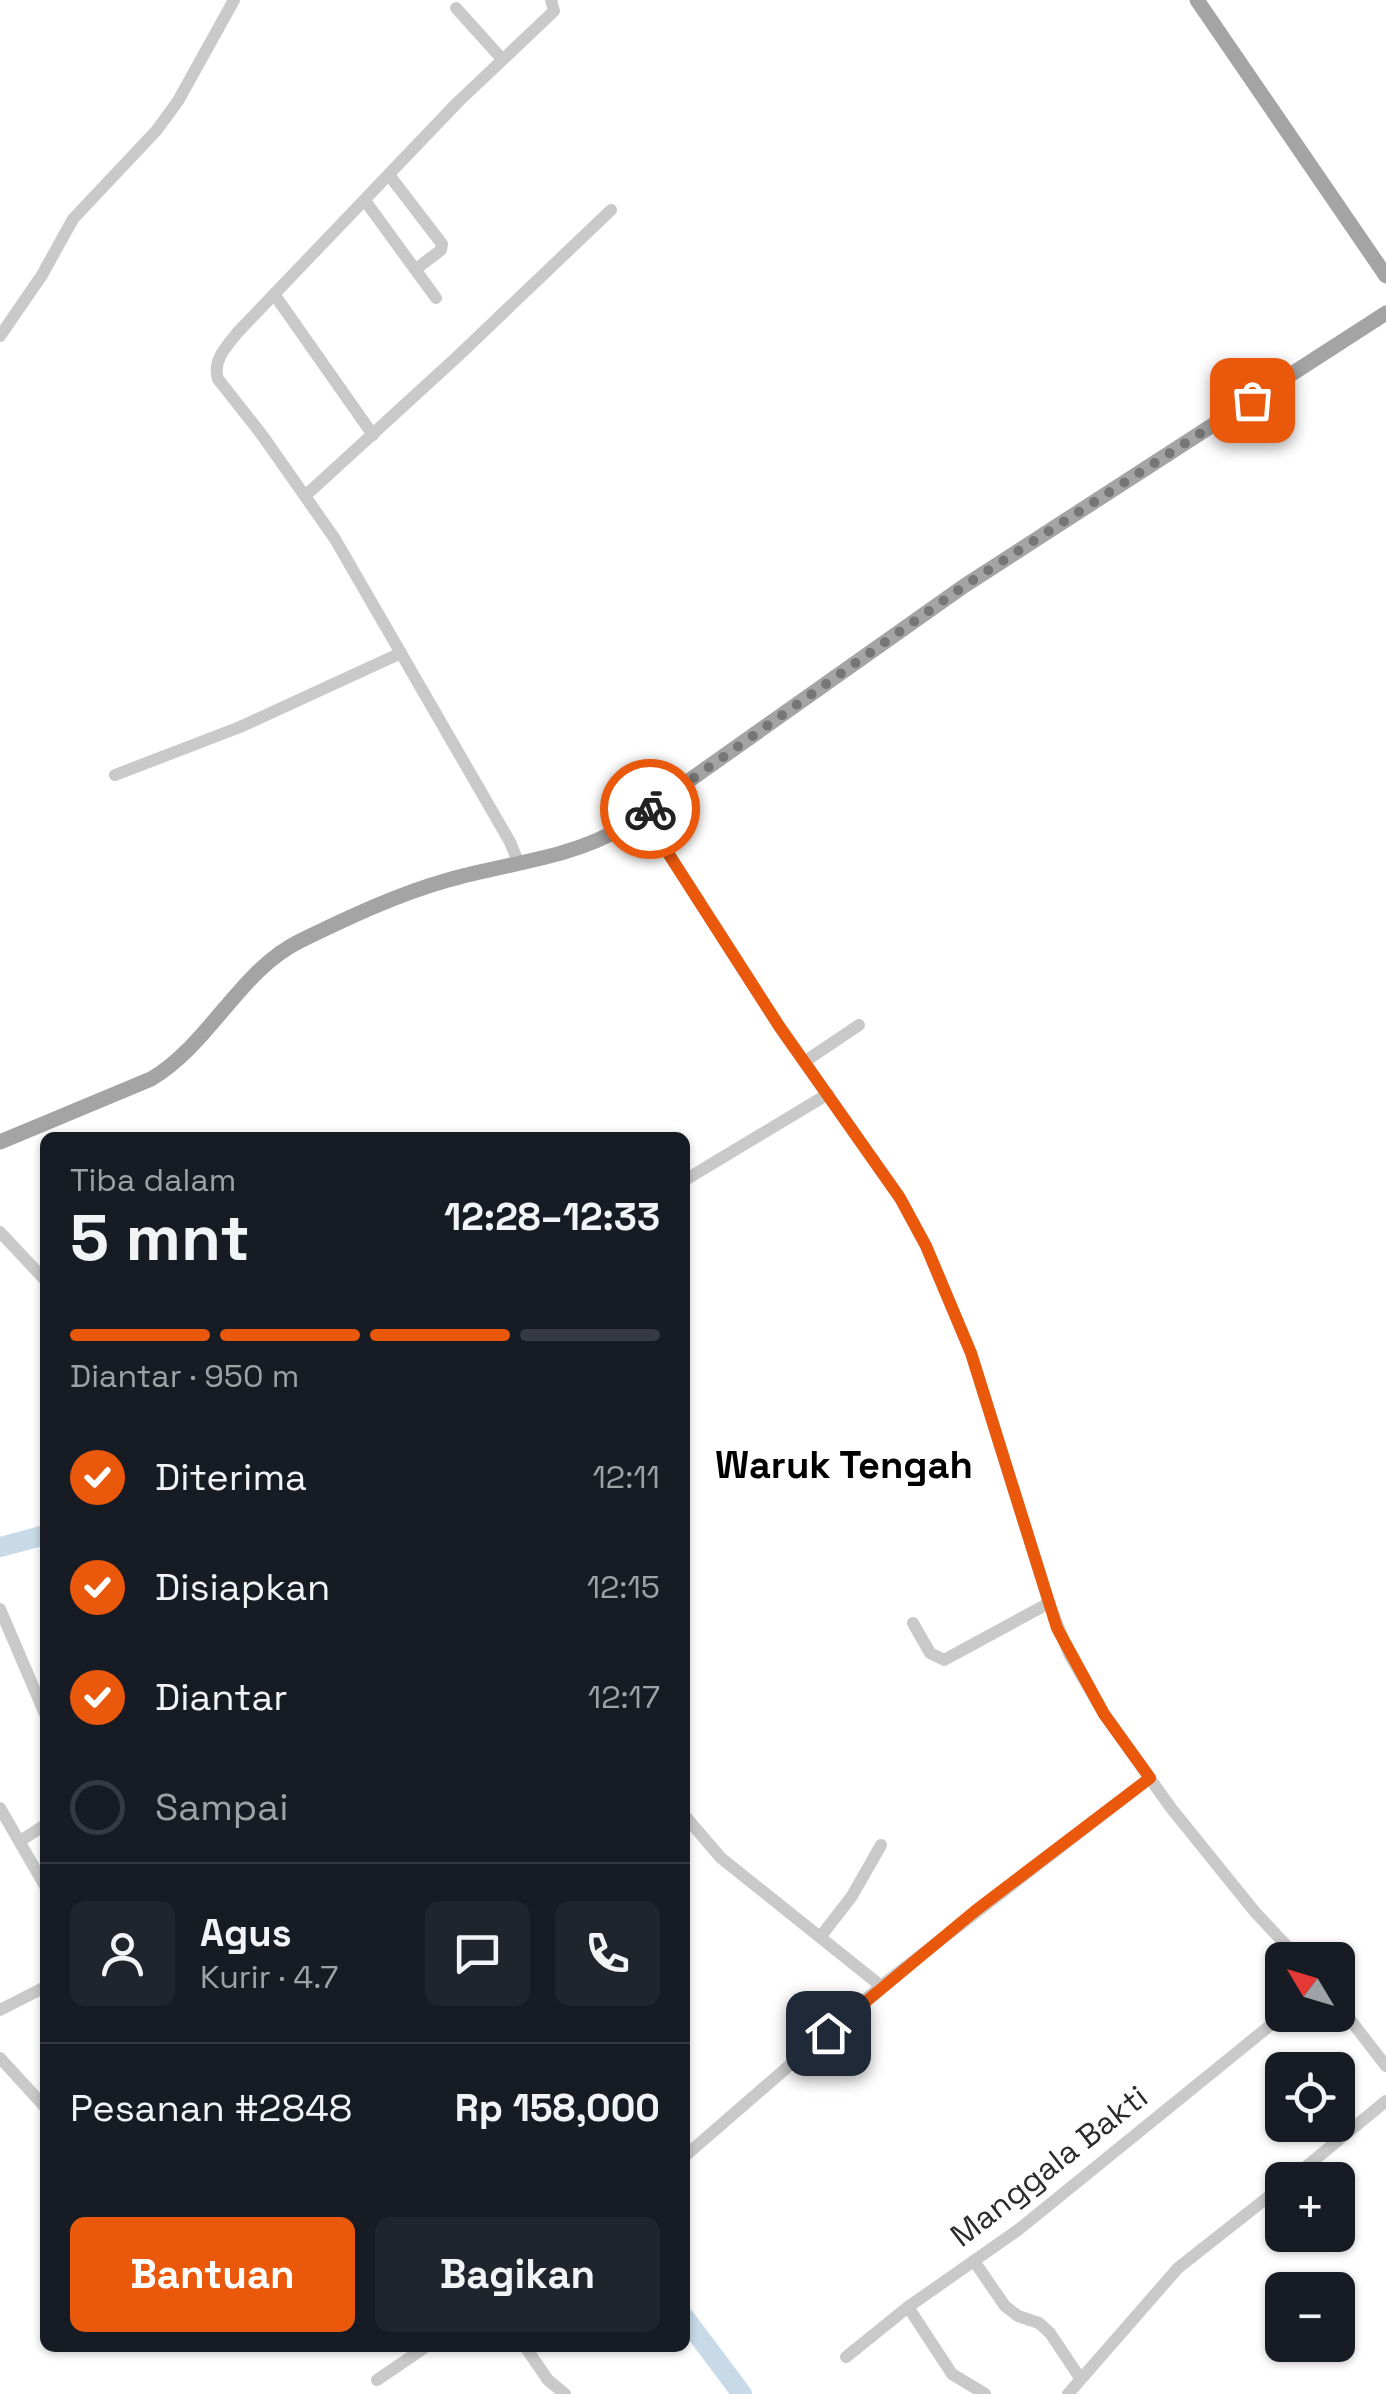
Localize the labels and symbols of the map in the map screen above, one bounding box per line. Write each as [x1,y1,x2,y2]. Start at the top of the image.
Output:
pin [1210,358,1295,443]
courier [600,759,700,859]
district label: Waruk Tengah [715,1441,973,1489]
north arrow [1265,1942,1355,2032]
pin [786,1991,871,2076]
street label: Manggala Bakti [943,2077,1155,2255]

